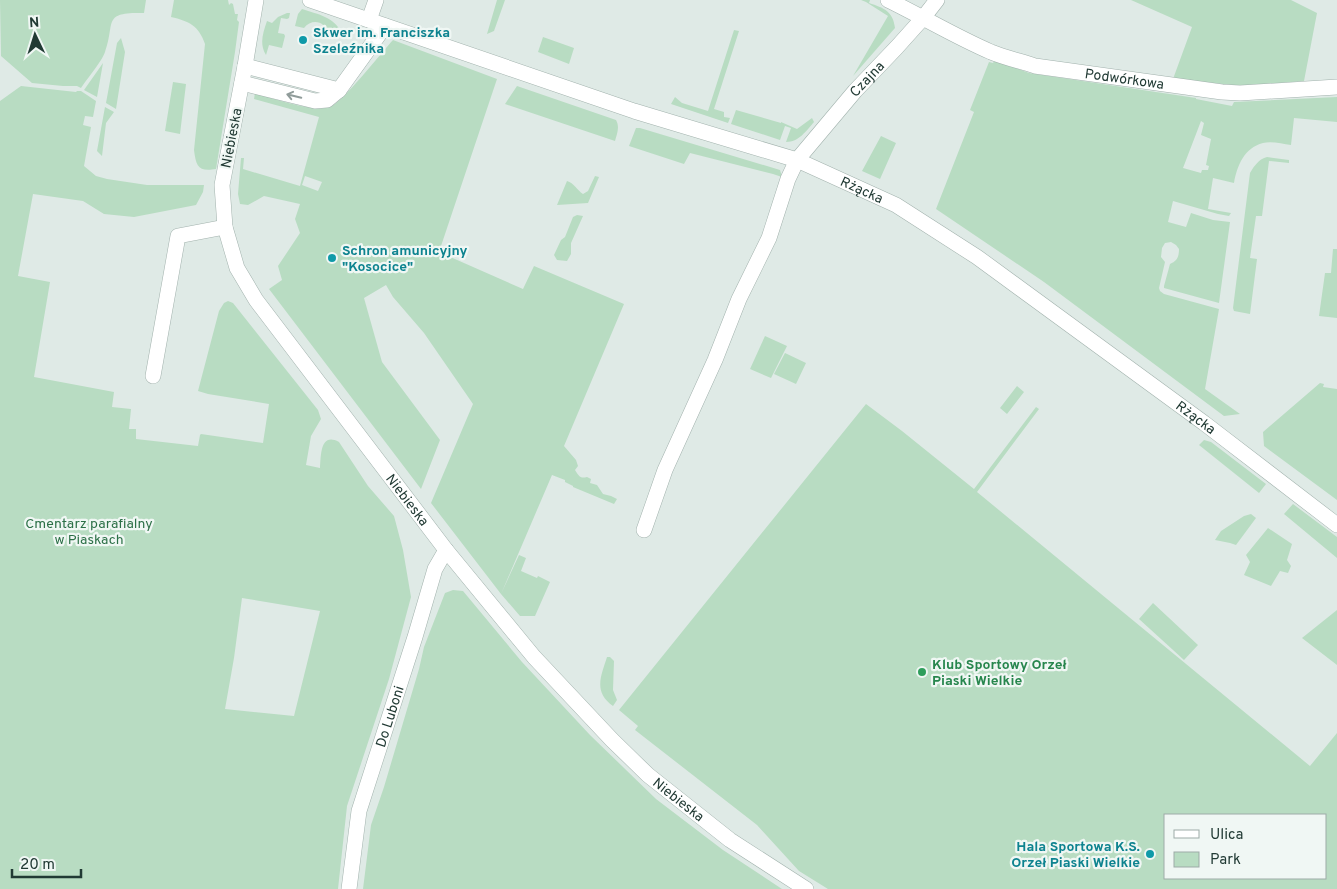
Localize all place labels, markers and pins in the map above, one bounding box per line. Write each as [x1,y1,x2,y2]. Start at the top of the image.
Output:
place label: Skwer im. Franciszka Szeleźnika [313,25,450,58]
marker: Skwer im. Franciszka Szeleźnika [297,34,309,46]
place label: Schron amunicyjny "Kosocice" [342,243,468,276]
marker: Schron amunicyjny "Kosocice" [326,252,338,264]
place label: Klub Sportowy Orzeł Piaski Wielkie [932,657,1067,690]
marker: Klub Sportowy Orzeł Piaski Wielkie [916,666,928,678]
place label: Hala Sportowa K.S. Orzeł Piaski Wielkie [1011,839,1140,872]
marker: Hala Sportowa K.S. Orzeł Piaski Wielkie [1144,848,1156,860]

